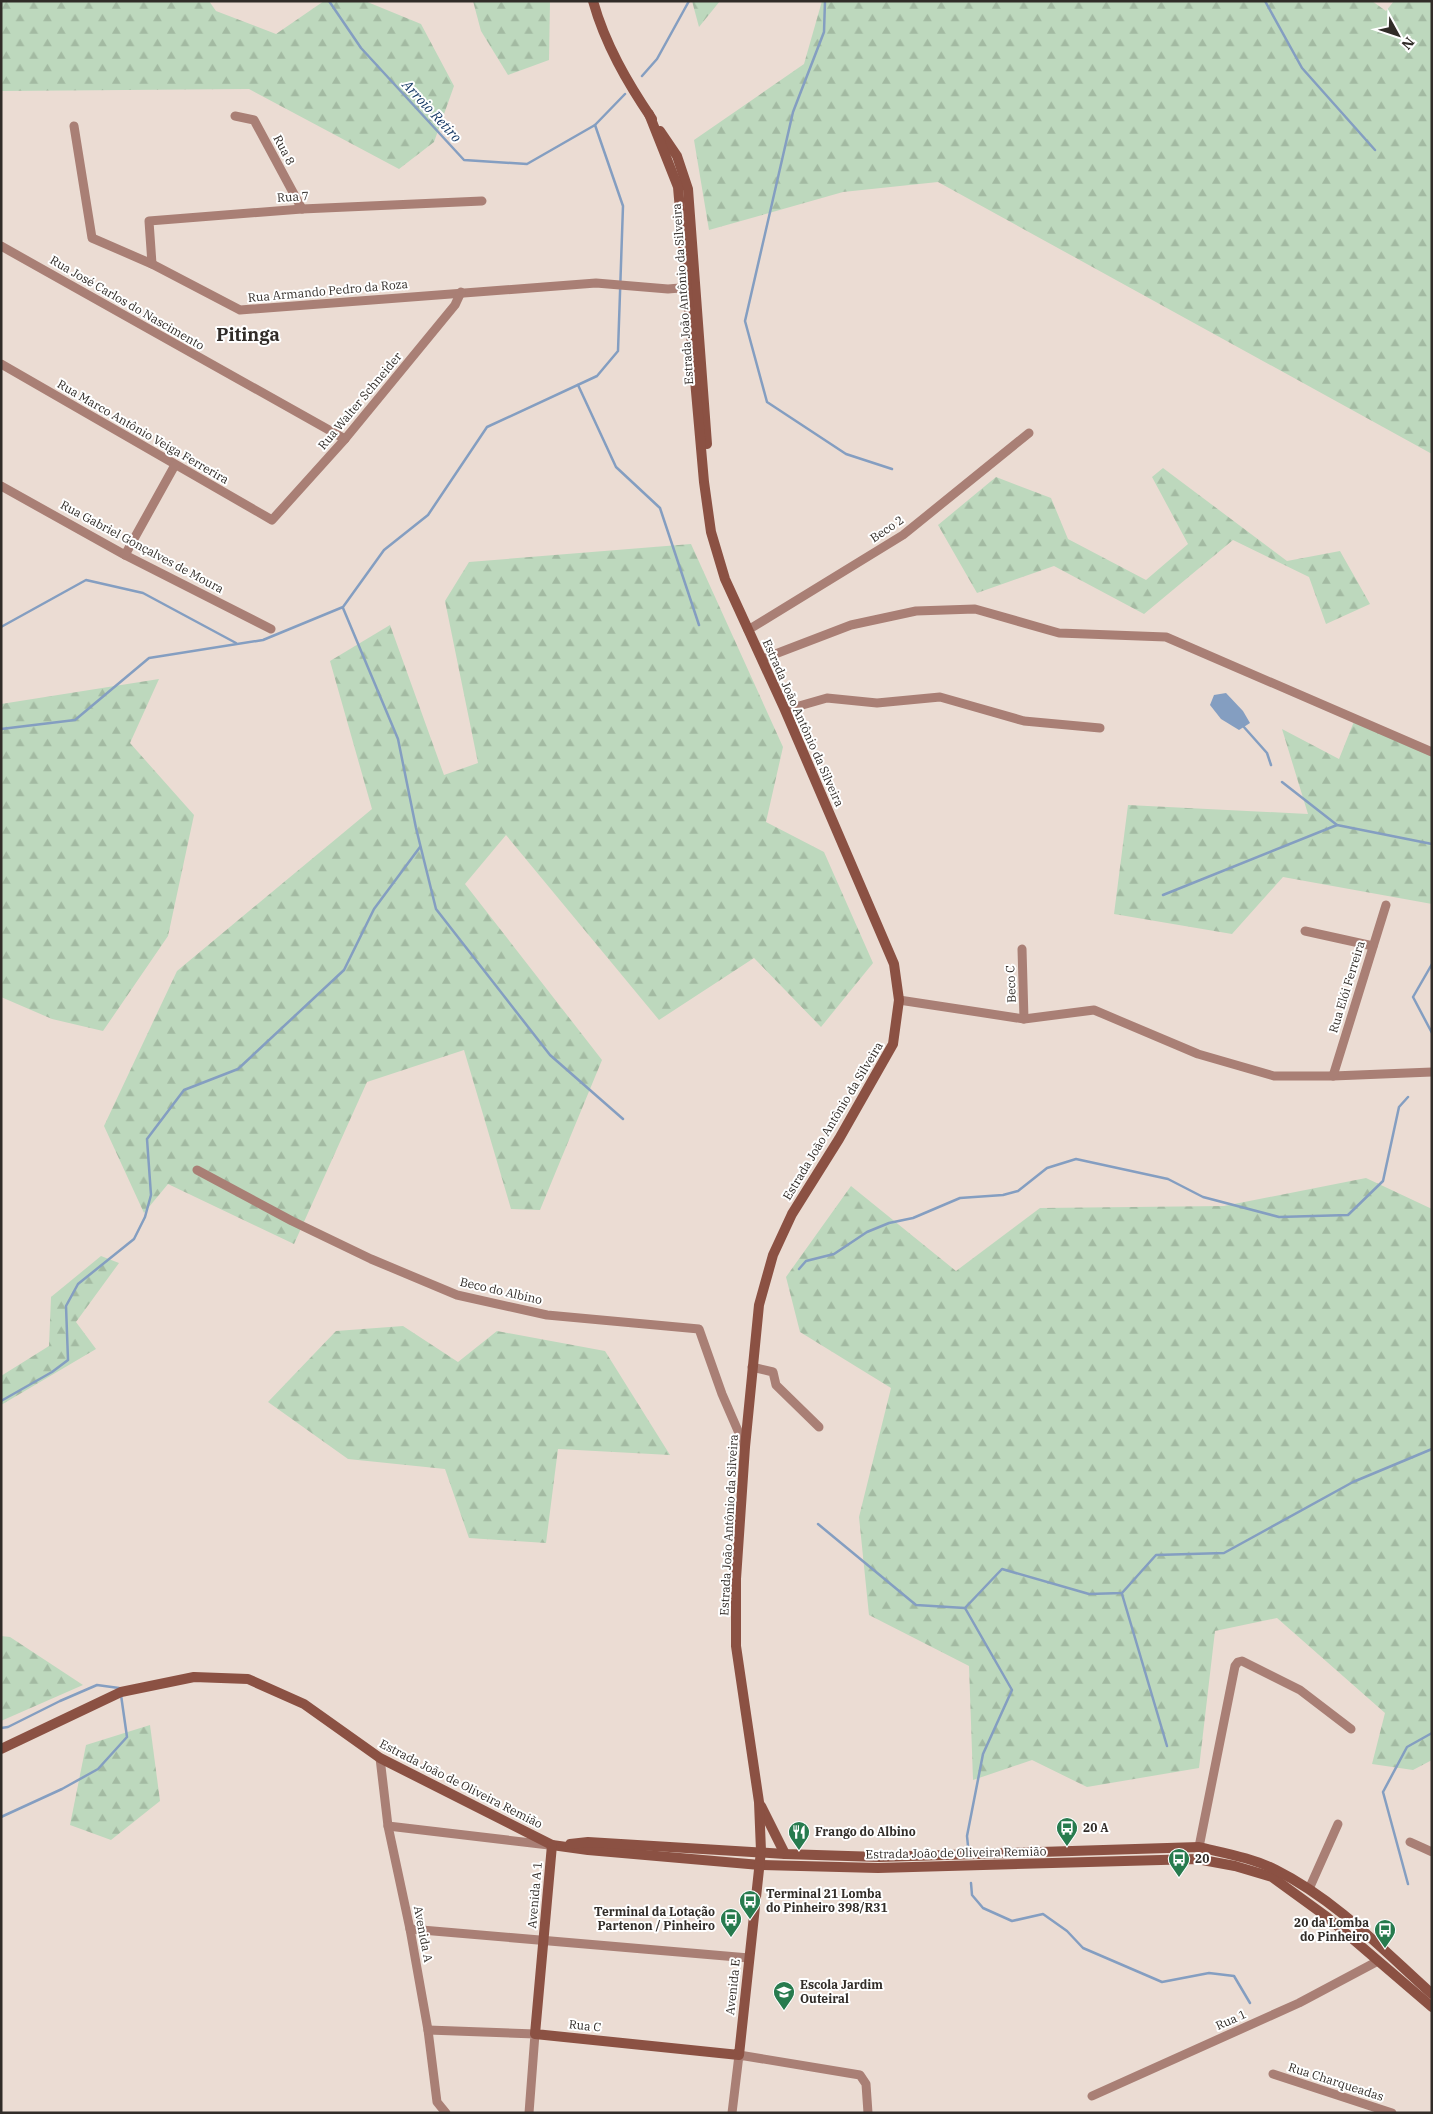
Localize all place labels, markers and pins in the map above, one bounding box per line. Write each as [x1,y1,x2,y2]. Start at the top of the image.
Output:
bus stop icon: 20 A [1055,1816,1079,1847]
restaurant icon: Frango do Albino [787,1820,811,1851]
place label: 20 A [1083,1820,1109,1835]
place label: Frango do Albino [815,1824,916,1839]
bus stop icon: 20 [1167,1847,1191,1878]
place label: 20 [1195,1851,1209,1866]
place label: Terminal 21 Lomba do Pinheiro 398/R31 [766,1886,888,1915]
bus stop icon: Terminal 21 Lomba do Pinheiro 398/R31 [738,1889,762,1920]
place label: Terminal da Lotação Partenon / Pinheiro [594,1904,715,1933]
bus stop icon: Terminal da Lotação Partenon / Pinheiro [719,1907,743,1938]
place label: 20 da Lomba do Pinheiro [1294,1915,1369,1944]
bus stop icon: 20 da Lomba do Pinheiro [1373,1918,1397,1949]
place label: Escola Jardim Outeiral [800,1977,883,2006]
school or university icon: Escola Jardim Outeiral [772,1980,796,2011]

